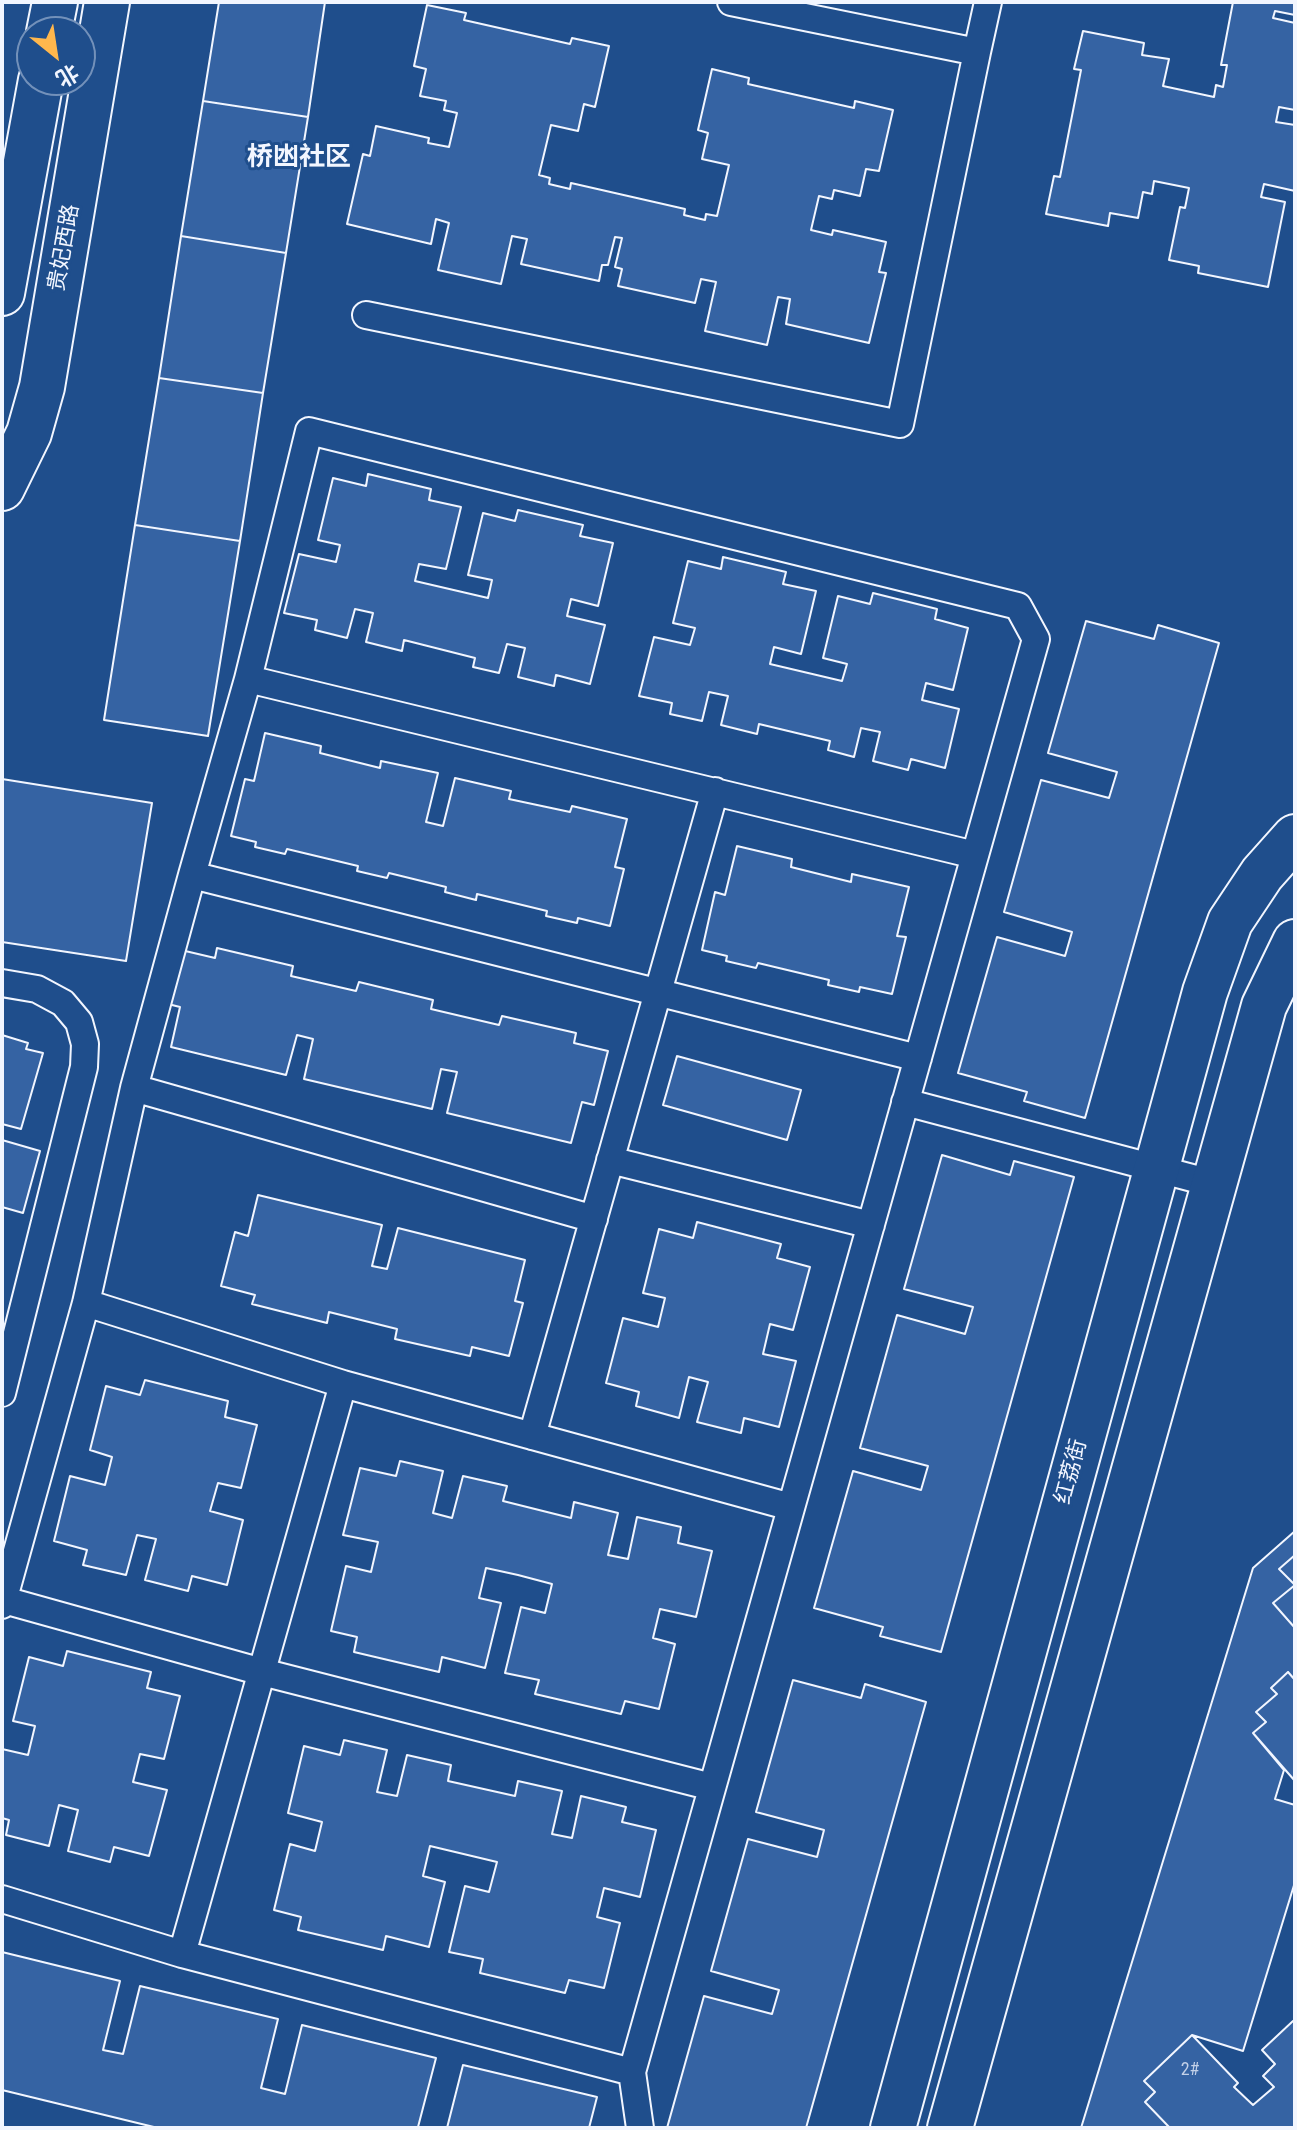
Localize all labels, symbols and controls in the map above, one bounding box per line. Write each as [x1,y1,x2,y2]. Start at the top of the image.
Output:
north arrow [16,16,96,96]
text: 北 [51,59,83,92]
district label: 桥凼社区 [247,142,351,174]
street label: 贵妃西路 [44,202,86,294]
street label: 红荔街 [1051,1437,1093,1507]
house number: 2# [1181,2059,1199,2081]

